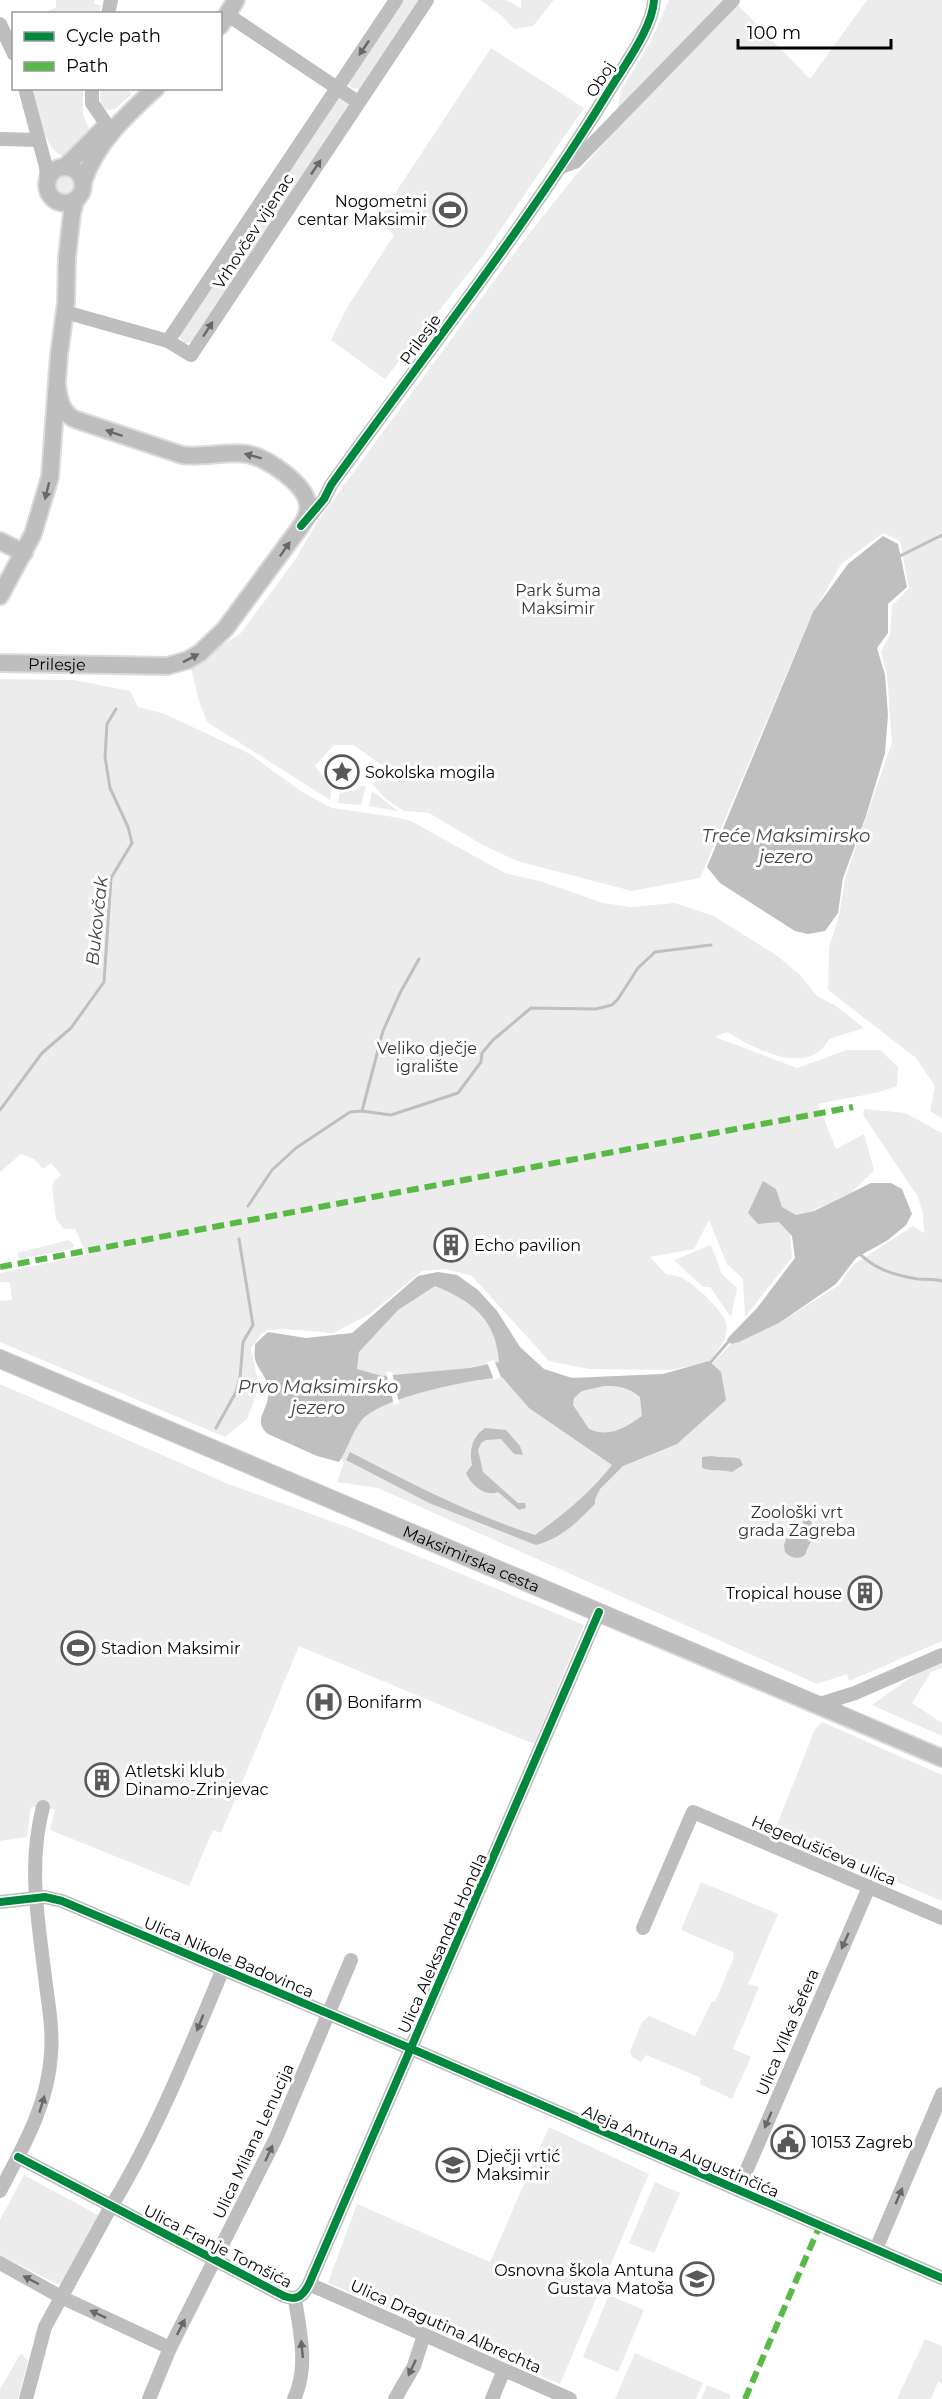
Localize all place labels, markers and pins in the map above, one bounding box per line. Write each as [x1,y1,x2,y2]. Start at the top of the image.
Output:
place label: Nogometni centar Maksimir [298,192,427,229]
sports icon: Nogometni centar Maksimir [432,192,468,228]
place icon: Sokolska mogila [324,754,360,790]
place label: Sokolska mogila [365,763,495,782]
building icon: Echo pavilion [433,1227,469,1263]
place label: Echo pavilion [474,1236,581,1255]
building icon: Tropical house [847,1575,883,1611]
place label: Tropical house [726,1584,842,1603]
sports icon: Stadion Maksimir [60,1630,96,1666]
place label: Stadion Maksimir [101,1639,241,1658]
hospital icon: Bonifarm [306,1684,342,1720]
place label: Bonifarm [347,1693,422,1712]
building icon: Atletski klub Dinamo-Zrinjevac [84,1762,120,1798]
place label: Atletski klub Dinamo-Zrinjevac [125,1762,269,1799]
public building icon: 10153 Zagreb [770,2124,806,2160]
place label: 10153 Zagreb [811,2133,913,2152]
school or university icon: Dječji vrtić Maksimir [435,2147,471,2183]
place label: Dječji vrtić Maksimir [476,2147,560,2184]
place label: Osnovna škola Antuna Gustava Matoša [494,2261,674,2298]
school or university icon: Osnovna škola Antuna Gustava Matoša [679,2261,715,2297]

